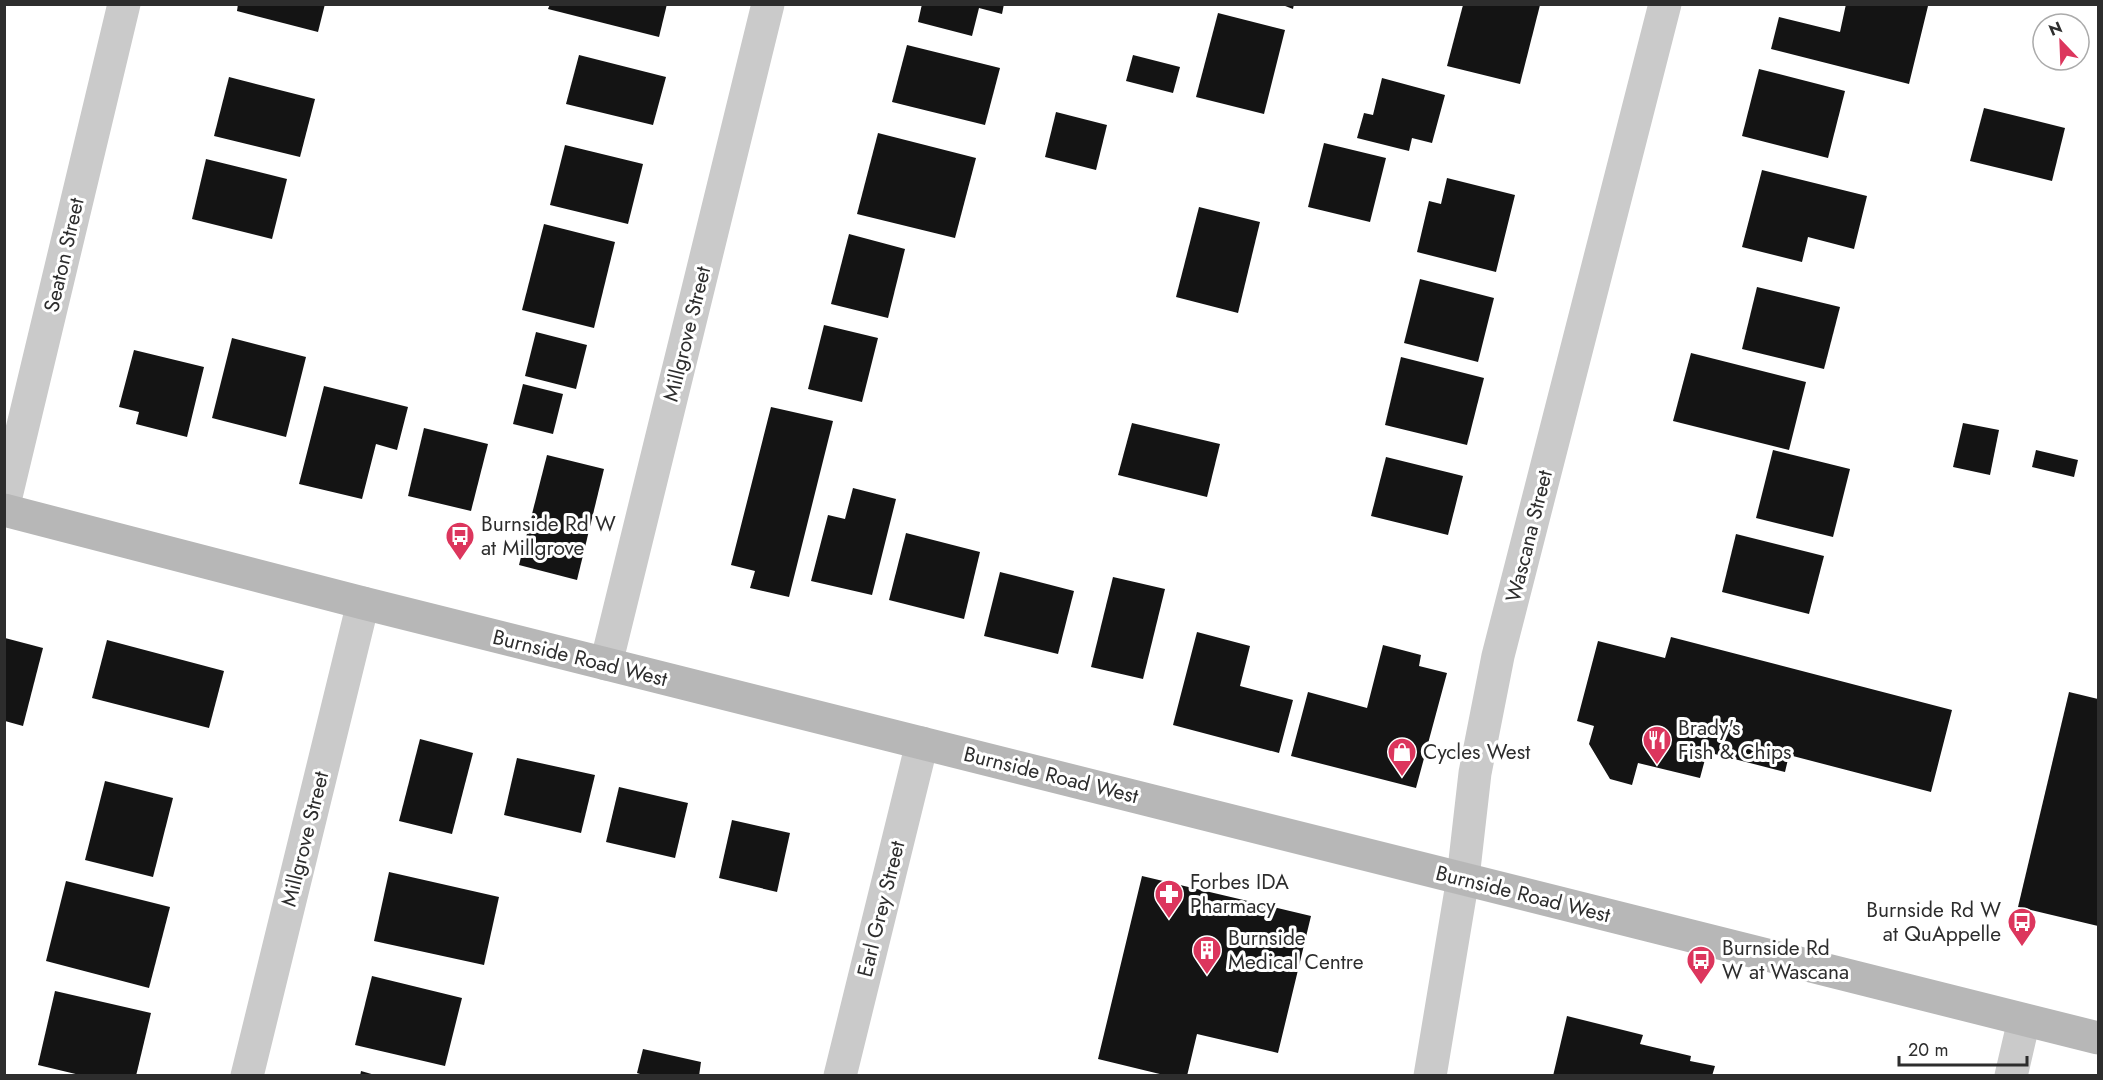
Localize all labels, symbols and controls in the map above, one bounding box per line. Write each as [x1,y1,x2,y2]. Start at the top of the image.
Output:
north arrow [2031,12,2091,72]
text: N [2045,16,2066,42]
street label: Seaton Street [36,195,92,315]
street label: Millgrove Street [656,263,718,405]
street label: Wascana Street [1498,467,1560,605]
place label: Burnside Rd W at Millgrove [481,509,616,563]
bus stop icon: Burnside Rd W at Millgrove [444,520,476,562]
street label: Burnside Road West [490,622,670,694]
place label: Brady's Fish & Chips [1678,713,1792,767]
restaurant icon: Brady's Fish & Chips [1641,724,1673,766]
shop icon: Cycles West [1386,736,1418,778]
place label: Cycles West [1423,737,1530,767]
street label: Burnside Road West [961,739,1141,811]
street label: Millgrove Street [274,768,336,910]
street label: Earl Grey Street [850,838,912,980]
street label: Burnside Road West [1433,858,1613,930]
place label: Forbes IDA Pharmacy [1190,867,1289,921]
pharmacy icon: Forbes IDA Pharmacy [1153,878,1185,920]
place label: Burnside Rd W at QuAppelle [1866,895,2001,949]
bus stop icon: Burnside Rd W at QuAppelle [2006,906,2038,948]
place label: Burnside Medical Centre [1228,923,1364,977]
place label: Burnside Rd W at Wascana [1722,933,1849,987]
building icon: Burnside Medical Centre [1191,934,1223,976]
bus stop icon: Burnside Rd W at Wascana [1685,944,1717,986]
scale bar [1899,1029,2026,1067]
text: 20 m [1908,1037,1948,1063]

